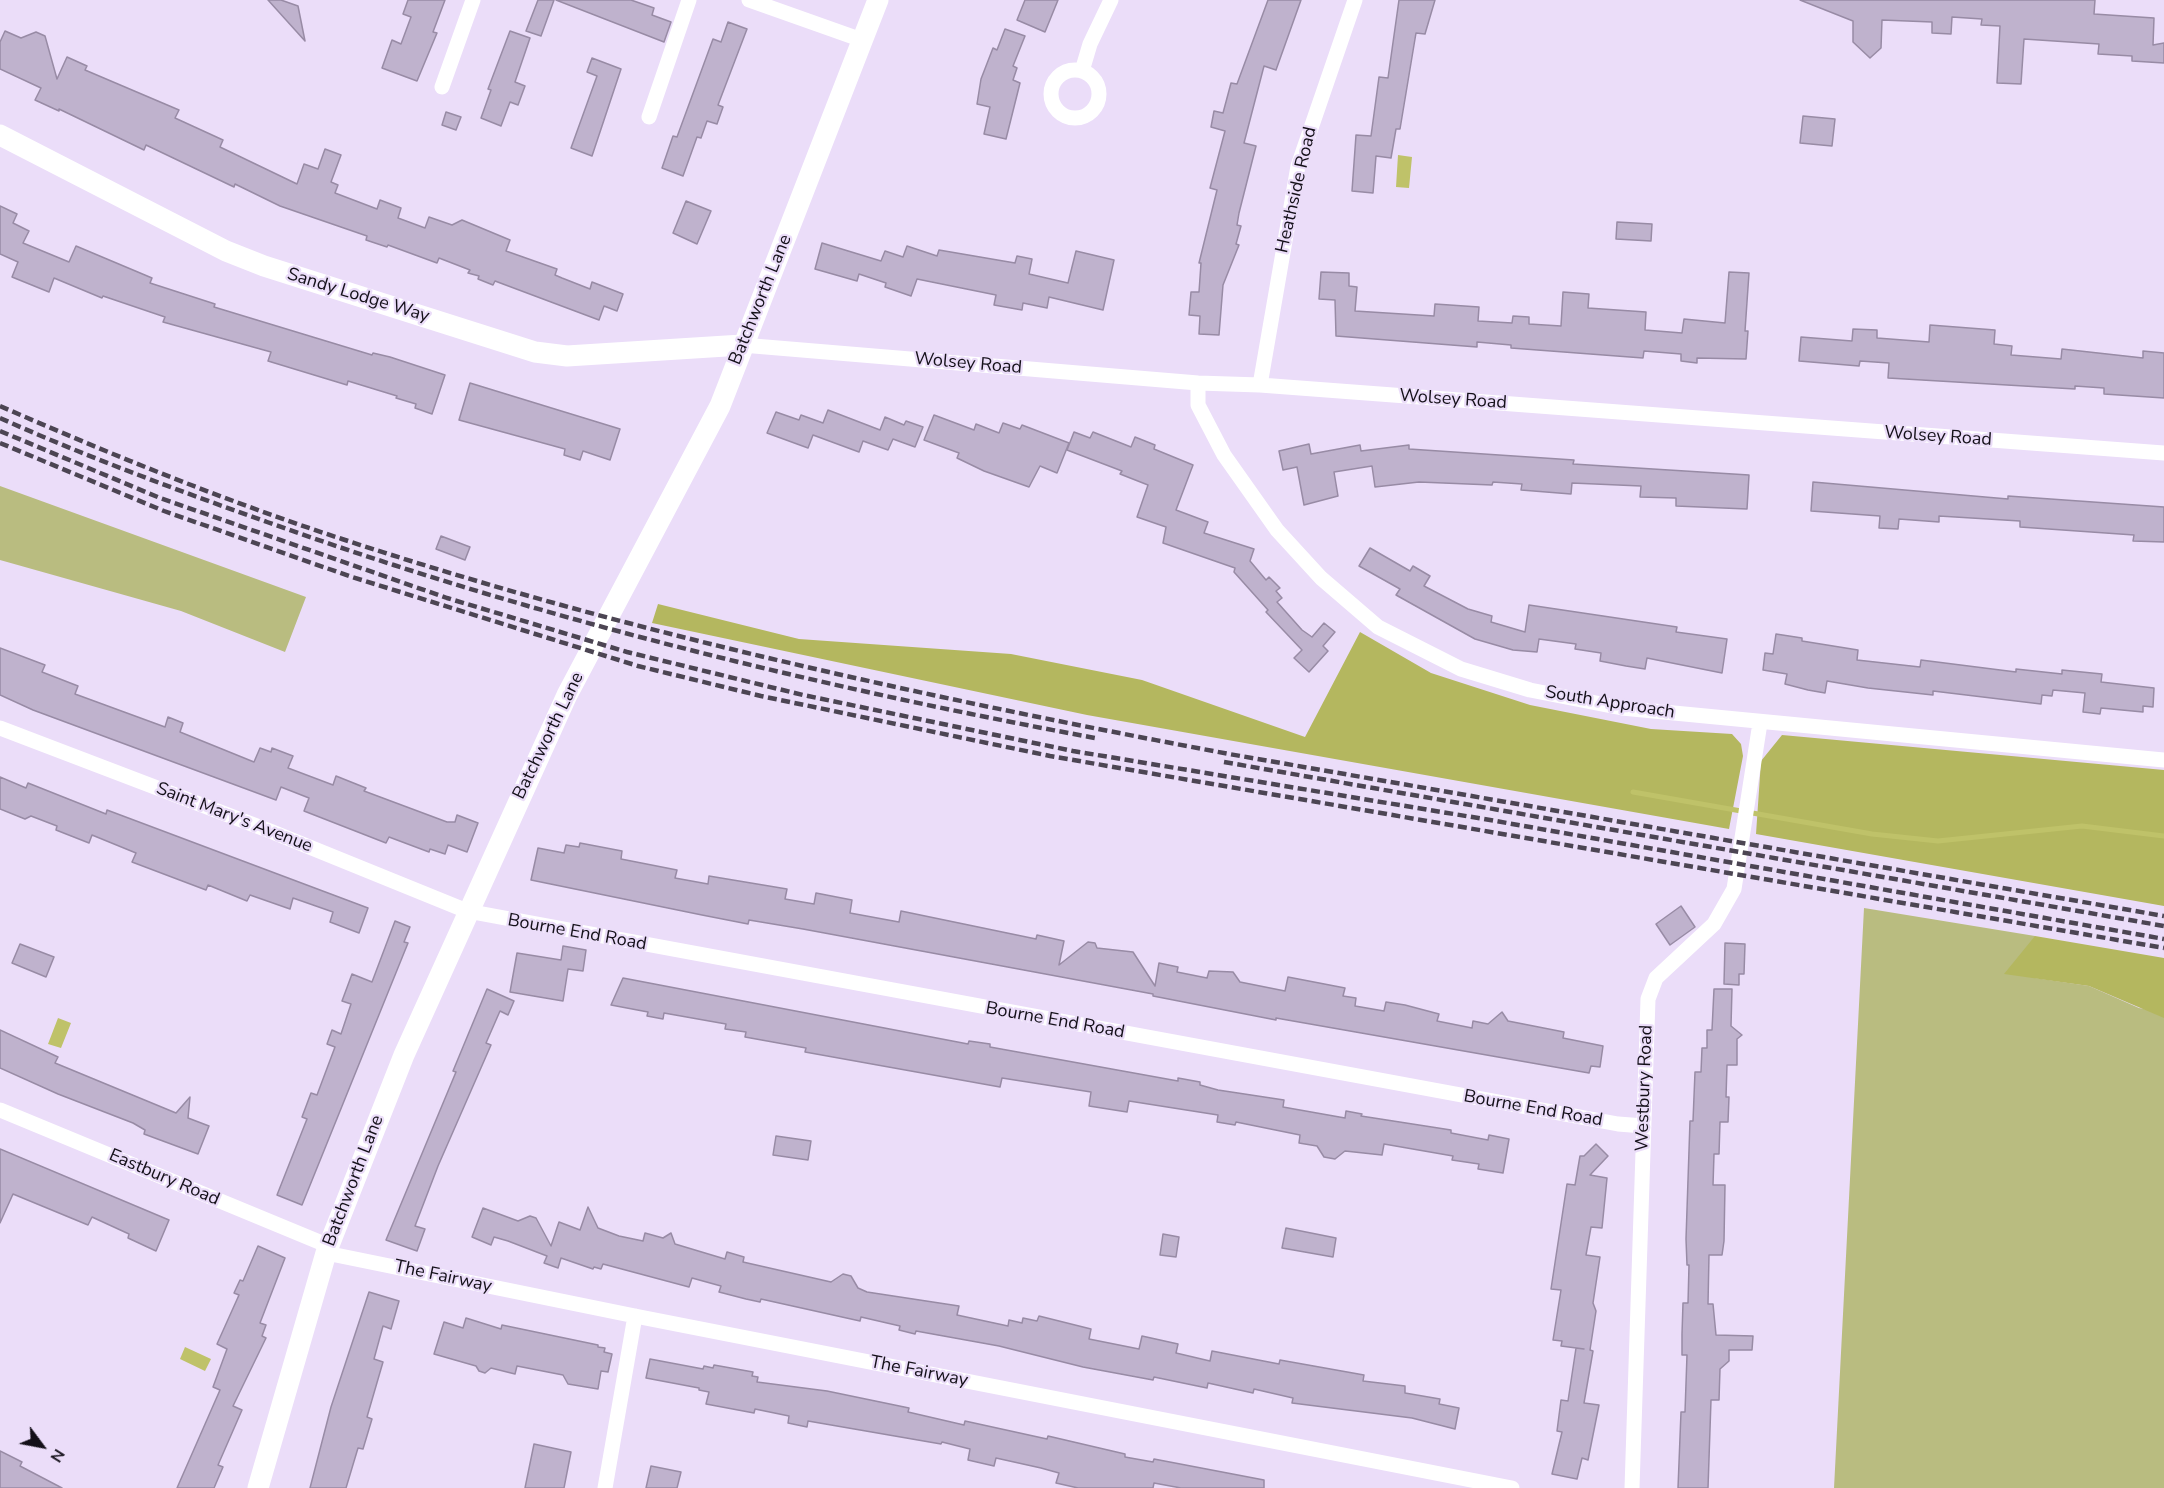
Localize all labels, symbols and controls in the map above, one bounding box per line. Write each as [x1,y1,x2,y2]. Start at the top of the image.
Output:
street label: Heathside Road [1272,125,1322,255]
street label: Batchworth Lane [725,232,797,368]
street label: Sandy Lodge Way [284,264,432,328]
street label: Wolsey Road [913,349,1023,379]
street label: Wolsey Road [1398,385,1508,415]
street label: Wolsey Road [1883,422,1993,452]
street label: Batchworth Lane [509,669,589,803]
street label: South Approach [1544,682,1676,724]
street label: Saint Mary's Avenue [153,778,315,858]
street label: Bourne End Road [506,910,648,956]
street label: Bourne End Road [984,998,1126,1044]
street label: Westbury Road [1632,1024,1658,1152]
street label: Bourne End Road [1462,1086,1604,1132]
street label: Batchworth Lane [319,1112,389,1250]
street label: Eastbury Road [105,1145,223,1211]
street label: The Fairway [392,1256,494,1298]
street label: The Fairway [868,1352,970,1392]
north arrow [12,1416,72,1476]
text: N [45,1445,70,1466]

